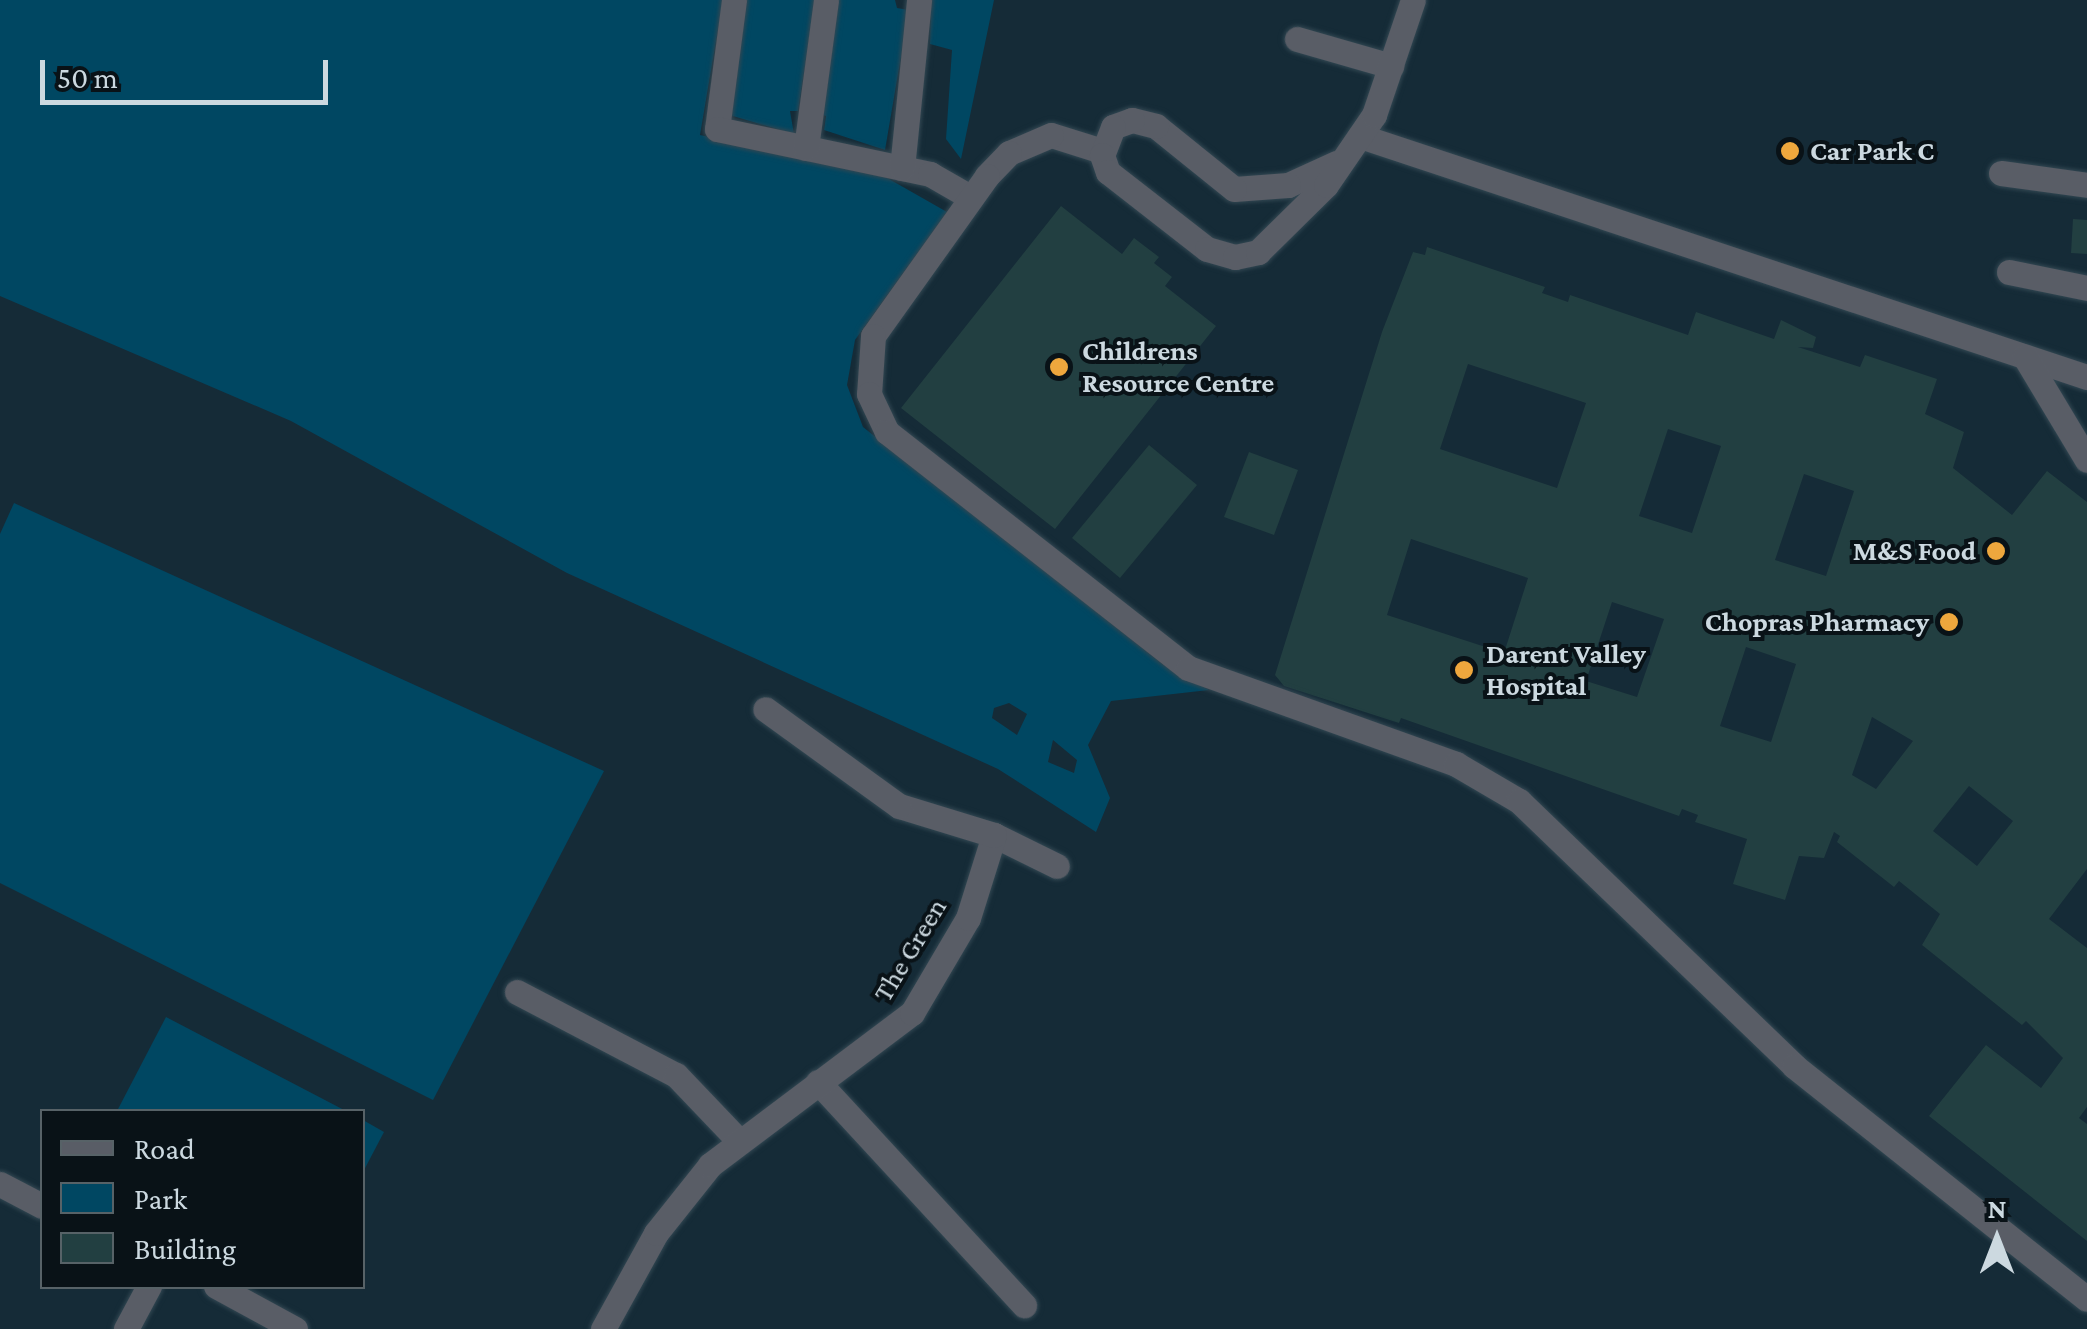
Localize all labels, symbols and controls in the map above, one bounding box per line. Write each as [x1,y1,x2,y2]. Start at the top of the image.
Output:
scale bar [45,40,332,102]
text: 50 m [57,61,118,94]
place label: Car Park C [1810,134,1934,168]
marker: Car Park C [1779,140,1801,162]
place label: Childrens Resource Centre [1082,334,1274,400]
marker: Childrens Resource Centre [1046,354,1072,380]
place label: M&S Food [1853,534,1976,568]
marker: M&S Food [1985,540,2007,562]
place label: Chopras Pharmacy [1705,605,1929,639]
marker: Chopras Pharmacy [1938,611,1960,633]
place label: Darent Valley Hospital [1486,637,1646,703]
marker: Darent Valley Hospital [1451,657,1477,683]
street label: The Green [866,892,954,1008]
legend [40,1109,365,1289]
text: Road [134,1132,195,1165]
text: Park [134,1182,187,1215]
north arrow [1947,1189,2047,1289]
text: N [1987,1193,2007,1224]
text: Building [134,1232,236,1265]

